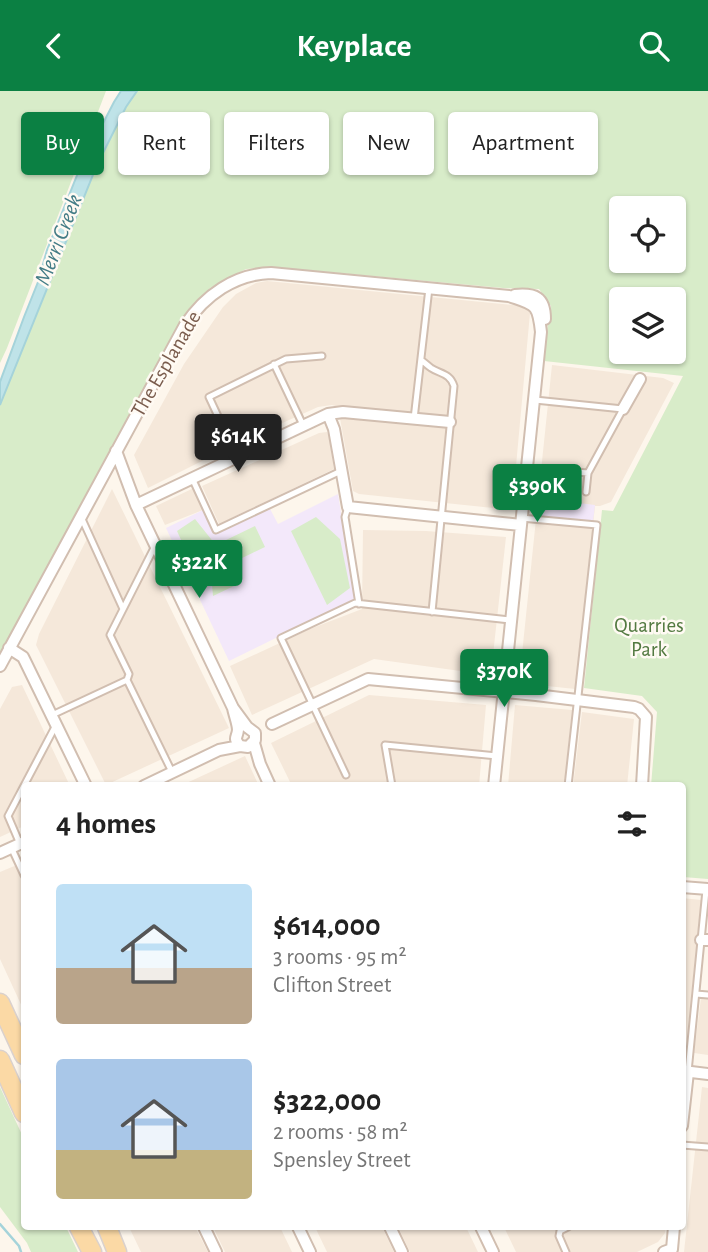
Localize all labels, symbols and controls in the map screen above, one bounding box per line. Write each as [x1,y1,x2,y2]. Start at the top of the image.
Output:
icon: back [35,27,73,65]
icon: search [635,27,673,65]
text: Keyplace [296,30,412,62]
chip: Buy [21,112,104,175]
chip: Rent [118,112,210,175]
chip: Filters [224,112,329,175]
chip: New [343,112,434,175]
chip: Apartment [448,112,598,175]
water label: Merri Creek [31,191,87,289]
map controls [609,196,686,364]
button: locate [609,196,686,273]
button: layers [609,287,686,364]
street label: The Esplanade [127,307,205,421]
pin: $614K [189,415,287,474]
text: $614K [211,425,265,448]
pin: $390K [488,465,586,524]
text: $390K [509,475,565,498]
pin: $322K [150,540,248,600]
text: $322K [171,551,227,574]
park label: Quarries Park [614,615,684,660]
pin: $370K [455,649,553,709]
text: $370K [476,660,532,683]
icon: filters [613,805,651,843]
text: 4 homes [56,809,156,839]
text: $614,000 [273,911,381,941]
icon: home [112,912,196,996]
text: 3 rooms · 95 m² [273,946,406,969]
text: Clifton Street [273,974,391,997]
text: $322,000 [273,1086,381,1116]
icon: home [112,1087,196,1171]
text: 2 rooms · 58 m² [273,1121,408,1144]
text: Spensley Street [273,1149,411,1172]

